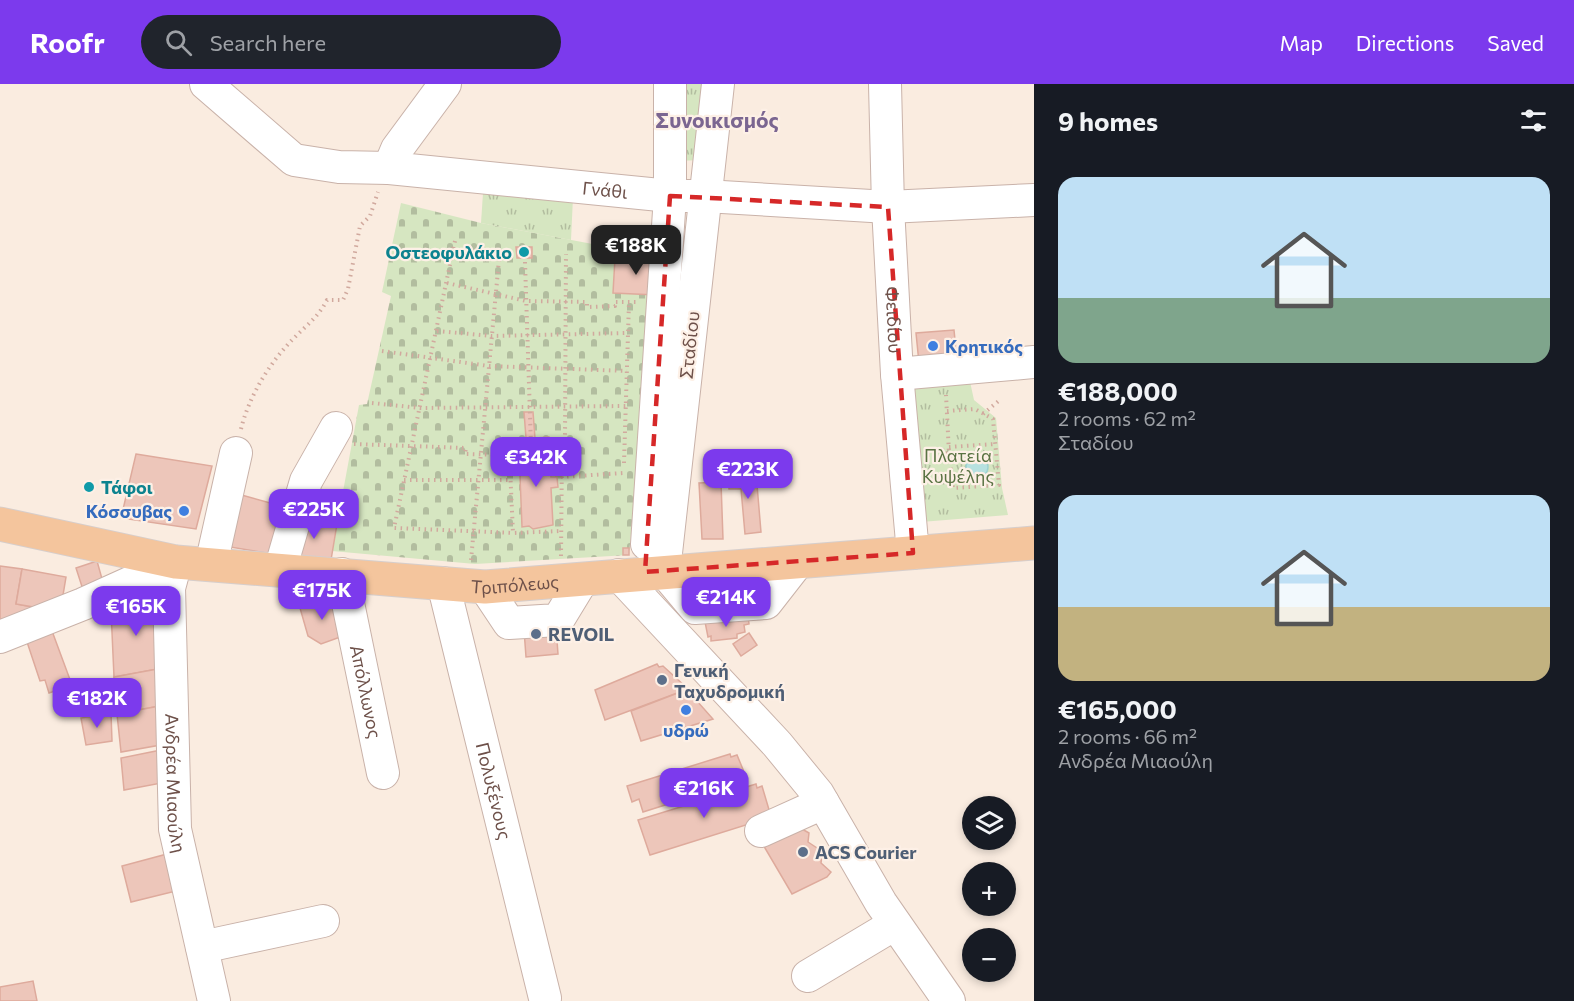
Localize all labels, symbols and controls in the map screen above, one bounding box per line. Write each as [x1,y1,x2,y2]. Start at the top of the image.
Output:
search box [141,15,561,69]
text: Roofr [30,25,105,59]
icon: search [162,26,195,59]
text: Search here [210,29,326,56]
text: Map [1280,30,1323,55]
text: Directions [1356,30,1454,55]
text: Saved [1487,30,1544,55]
icon: filters [1517,104,1550,137]
text: 9 homes [1058,105,1158,136]
district label: Συνοικισμός [655,107,779,132]
street label: Γνάθι [581,176,629,203]
icon: home [1250,216,1358,324]
pin: €188K [594,225,678,276]
text: €188K [605,232,667,256]
place label: Οστεοφυλάκιο [386,241,512,263]
marker: Οστεοφυλάκιο [517,245,531,259]
street label: Φειδίου [881,286,907,354]
street label: Σταδίου [675,310,703,380]
place label: Κρητικός [945,335,1023,357]
marker: Κρητικός [926,339,940,353]
text: €188,000 [1058,375,1178,406]
text: 2 rooms · 62 m² [1058,406,1196,430]
text: Σταδίου [1058,430,1133,454]
pin: €342K [494,437,578,488]
text: €342K [504,444,568,468]
park label: Πλατεία Κυψέλης [922,444,994,487]
pin: €223K [706,449,790,500]
text: €223K [717,456,779,480]
place label: Τάφοι [101,476,153,498]
marker: Τάφοι [82,480,96,494]
pin: €225K [272,489,356,540]
text: €225K [283,496,345,520]
place label: Κόσσυβας [86,500,172,522]
marker: Κόσσυβας [177,504,191,518]
icon: home [1250,534,1358,642]
pin: €175K [280,570,364,621]
street label: Τριπόλεως [470,570,560,598]
text: €175K [292,577,352,601]
pin: €214K [684,577,768,628]
text: €214K [696,584,756,608]
pin: €165K [94,586,178,637]
text: €165K [105,593,167,617]
place label: REVOIL [548,623,614,645]
marker: REVOIL [529,627,543,641]
street label: Απόλλωνος [346,643,387,740]
place label: Γενική Ταχυδρομική [674,659,785,702]
marker: Γενική Ταχυδρομική [655,673,669,687]
pin: €182K [55,678,139,729]
text: €182K [67,685,127,709]
text: €165,000 [1058,693,1177,724]
marker: υδρώ [679,703,693,717]
street label: Ανδρέα Μιαούλη [161,713,191,855]
place label: υδρώ [663,719,709,741]
text: 2 rooms · 66 m² [1058,724,1197,748]
street label: Πολυξένους [472,740,517,842]
text: Ανδρέα Μιαούλη [1058,748,1213,772]
pin: €216K [662,768,746,819]
text: €216K [674,775,734,799]
map controls [962,796,1016,982]
button: layers [962,796,1016,850]
place label: ACS Courier [815,841,917,863]
marker: ACS Courier [796,845,810,859]
button: + [962,862,1016,916]
button: − [962,928,1016,982]

